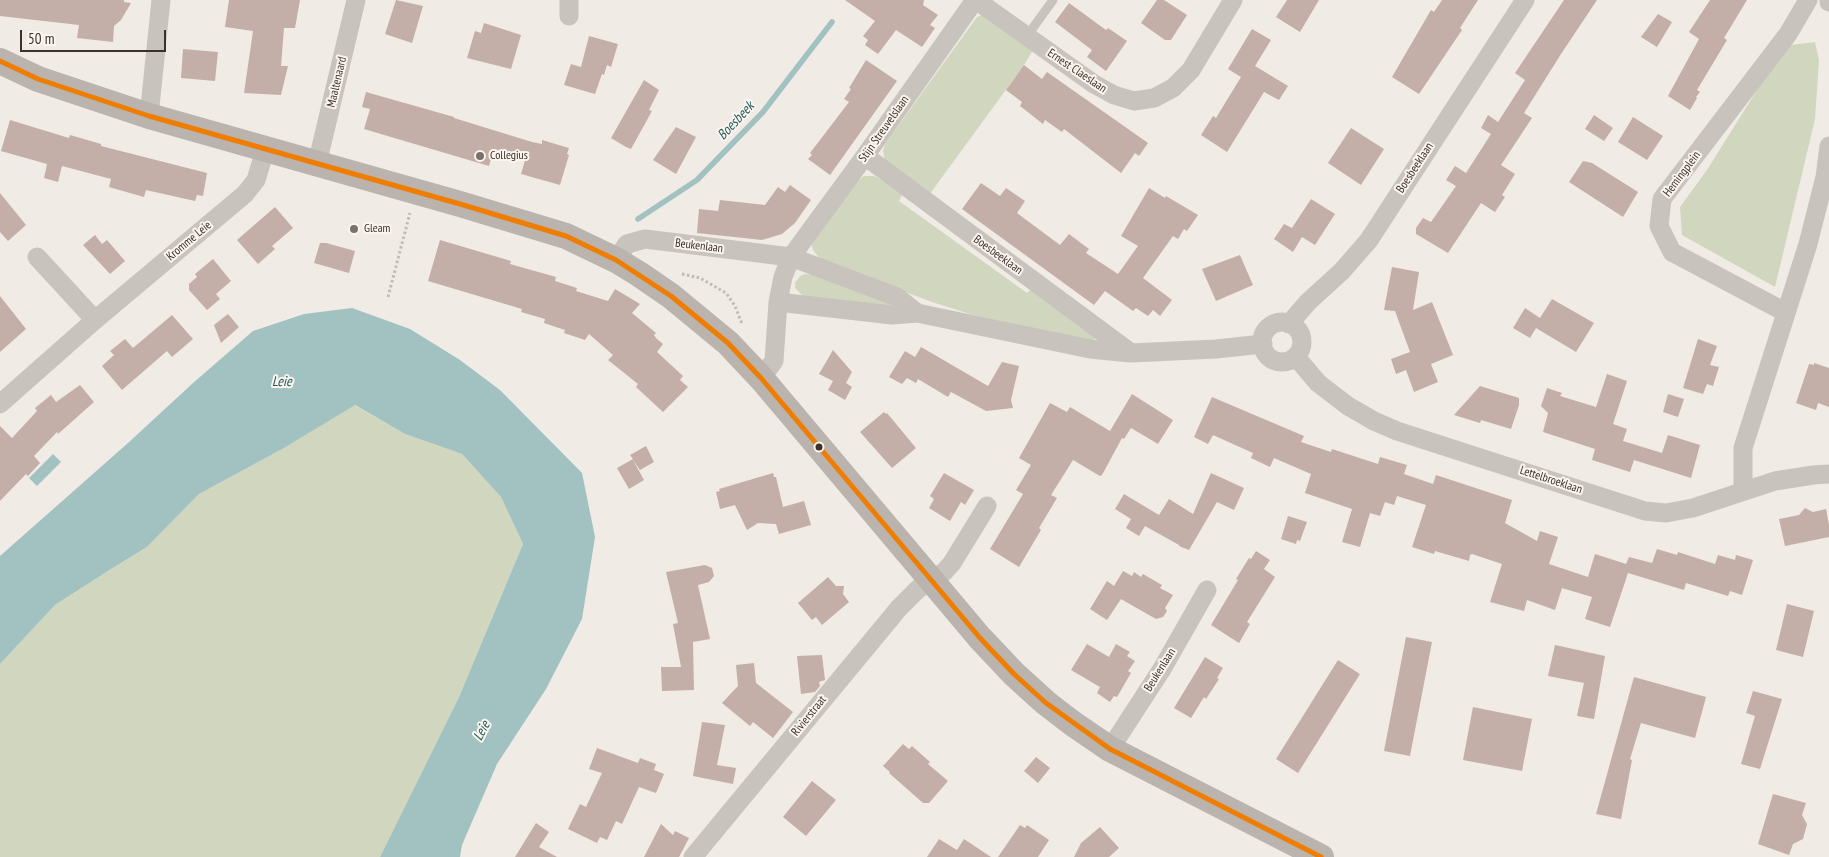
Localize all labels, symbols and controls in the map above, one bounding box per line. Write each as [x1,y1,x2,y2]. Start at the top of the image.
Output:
scale bar [22,20,169,52]
text: 50 m [28,29,54,48]
street label: Ernest Claeslaan [1045,46,1109,96]
street label: Maaltenaard [324,55,350,109]
street label: Stijn Streuvelslaan [856,93,912,165]
water label: Boesbeek [714,98,758,144]
street label: Boesbeeklaan [1393,140,1437,196]
street label: Hemingplein [1660,148,1704,200]
place label: Collegius [490,149,528,163]
marker: Collegius [474,150,486,162]
street label: Kromme Leie [164,218,214,264]
place label: Gleam [364,222,390,236]
marker: Gleam [348,223,360,235]
street label: Boesbeeklaan [971,232,1025,278]
street label: Beukenlaan [674,236,724,256]
water label: Leie [272,374,292,390]
unlabelled marker [814,442,824,452]
street label: Lettelbroeklaan [1518,463,1584,497]
street label: Beukenlaan [1141,646,1179,694]
street label: Rivierstraat [788,693,830,739]
water label: Leie [470,718,494,744]

